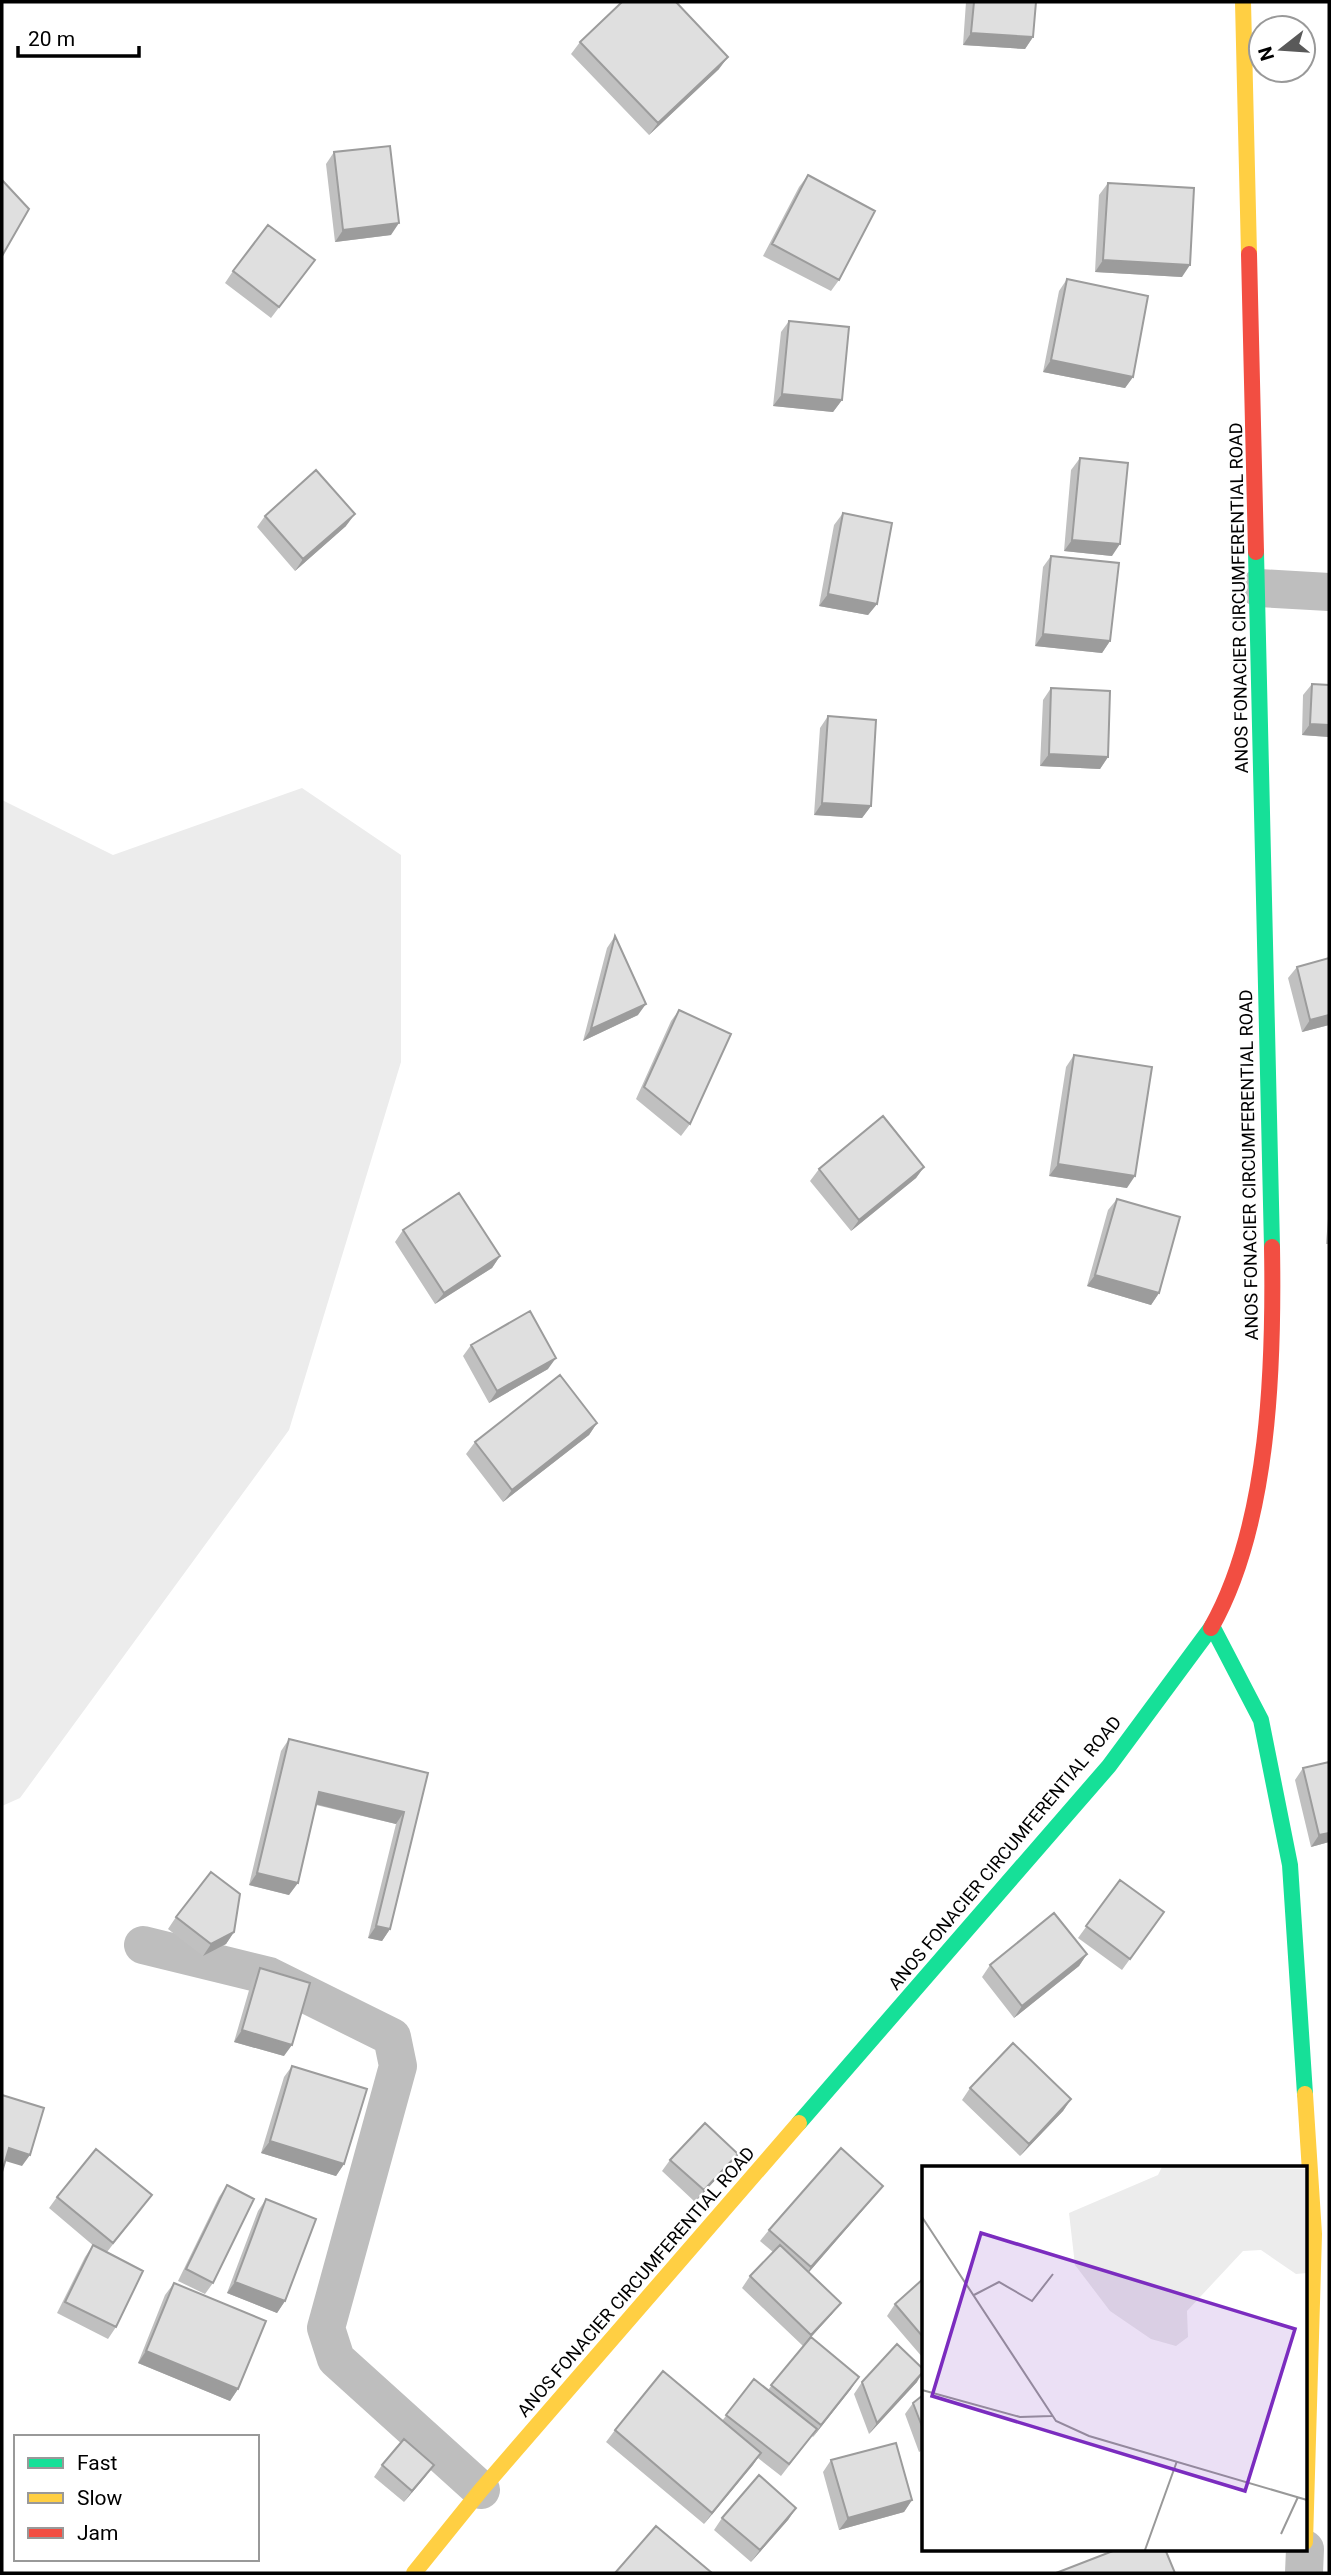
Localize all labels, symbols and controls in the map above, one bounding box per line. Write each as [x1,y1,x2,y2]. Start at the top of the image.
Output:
scale bar [18,14,138,58]
north arrow [1247,14,1317,84]
text: 20 m [28,27,75,51]
text: N [1253,44,1279,64]
street label: ANOS FONACIER CIRCUMFERENTIAL ROAD [1225,422,1252,774]
street label: ANOS FONACIER CIRCUMFERENTIAL ROAD [1235,989,1262,1341]
street label: ANOS FONACIER CIRCUMFERENTIAL ROAD [884,1712,1125,1994]
street label: ANOS FONACIER CIRCUMFERENTIAL ROAD [513,2142,759,2421]
inset map [922,2166,1306,2550]
legend [14,2435,259,2561]
text: Fast [77,2451,118,2475]
text: Slow [77,2486,123,2510]
text: Jam [77,2521,118,2545]

